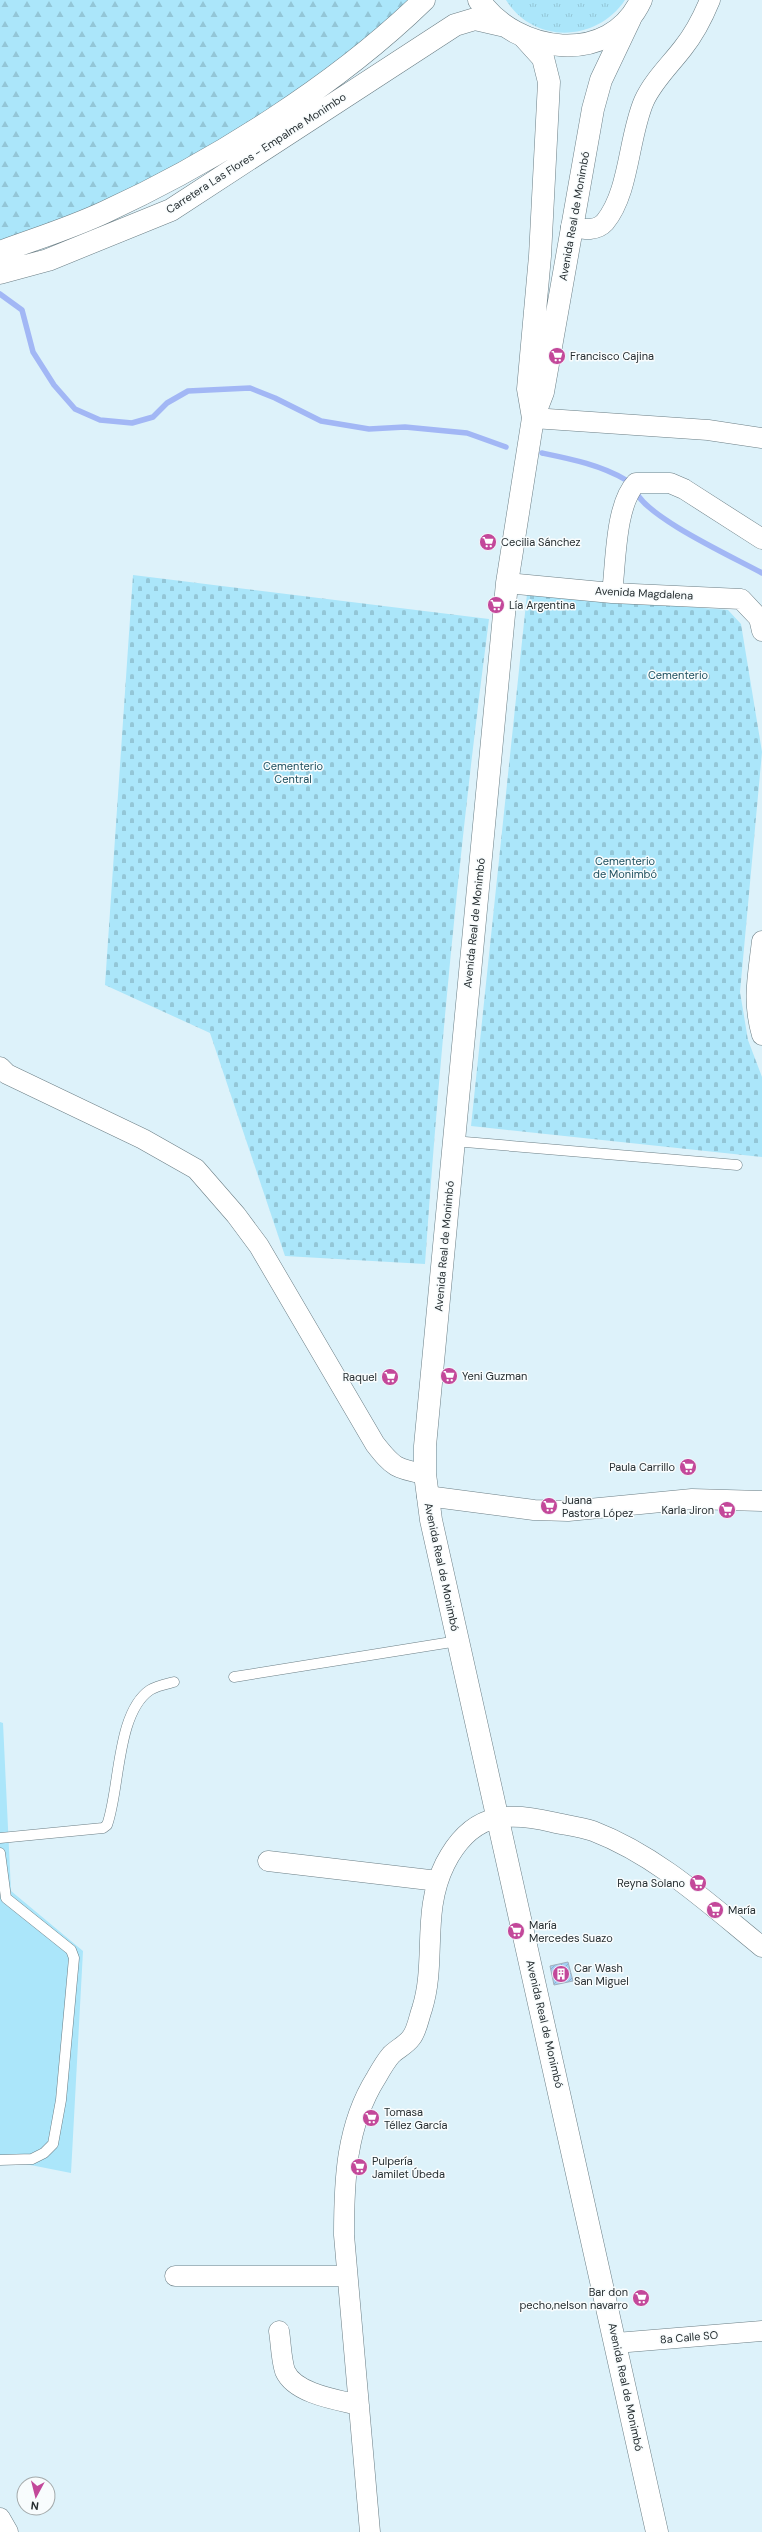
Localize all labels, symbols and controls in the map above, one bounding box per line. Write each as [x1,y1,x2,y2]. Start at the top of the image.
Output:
street label: Carretera Las Flores - Empalme Monimbo [163,89,349,217]
street label: Avenida Real de Monimbó [556,150,592,282]
supermarket icon: Francisco Cajina [547,346,567,366]
place label: Francisco Cajina [570,349,654,363]
supermarket icon: Cecilia Sánchez [478,532,498,552]
place label: Cecilia Sánchez [501,535,581,549]
street label: Avenida Magdalena [595,583,693,603]
supermarket icon: Lía Argentina [486,595,506,615]
place label: Lía Argentina [509,598,575,612]
park label: Cementerio [648,668,708,682]
park label: Cementerio Central [263,759,323,786]
park label: Cementerio de Monimbó [593,854,657,881]
street label: Avenida Real de Monimbó [460,857,488,989]
street label: Avenida Real de Monimbó [431,1180,457,1312]
supermarket icon: Yeni Guzman [439,1366,459,1386]
supermarket icon: Raquel [380,1367,400,1387]
place label: Yeni Guzman [462,1369,527,1383]
place label: Raquel [343,1370,377,1384]
supermarket icon: Paula Carrillo [678,1457,698,1477]
place label: Paula Carrillo [609,1460,675,1474]
place label: Juana Pastora López [562,1493,633,1520]
supermarket icon: Juana Pastora López [539,1496,559,1516]
supermarket icon: Karla Jiron [717,1500,737,1520]
street label: Avenida Real de Monimbó [422,1501,462,1633]
place label: Karla Jiron [662,1503,714,1517]
supermarket icon: Reyna Solano [688,1873,708,1893]
place label: Reyna Solano [617,1876,685,1890]
supermarket icon: María [705,1900,725,1920]
place label: María [728,1903,756,1917]
place label: María Mercedes Suazo [529,1918,613,1945]
supermarket icon: María Mercedes Suazo [506,1921,526,1941]
street label: Avenida Real de Monimbó [523,1959,567,2089]
place label: Car Wash San Miguel [574,1961,629,1988]
building icon: Car Wash San Miguel [551,1964,571,1984]
place label: Tomasa Téllez García [384,2105,447,2132]
supermarket icon: Tomasa Téllez García [361,2108,381,2128]
place label: Pulpería Jamilet Úbeda [372,2154,445,2181]
supermarket icon: Pulpería Jamilet Úbeda [349,2157,369,2177]
place label: Bar don pecho,nelson navarro [519,2285,628,2312]
supermarket icon: Bar don pecho,nelson navarro [631,2288,651,2308]
street label: Avenida Real de Monimbó [606,2321,646,2453]
street label: 8a Calle SO [659,2327,719,2347]
north arrow [16,2476,56,2516]
text: N [30,2498,40,2513]

